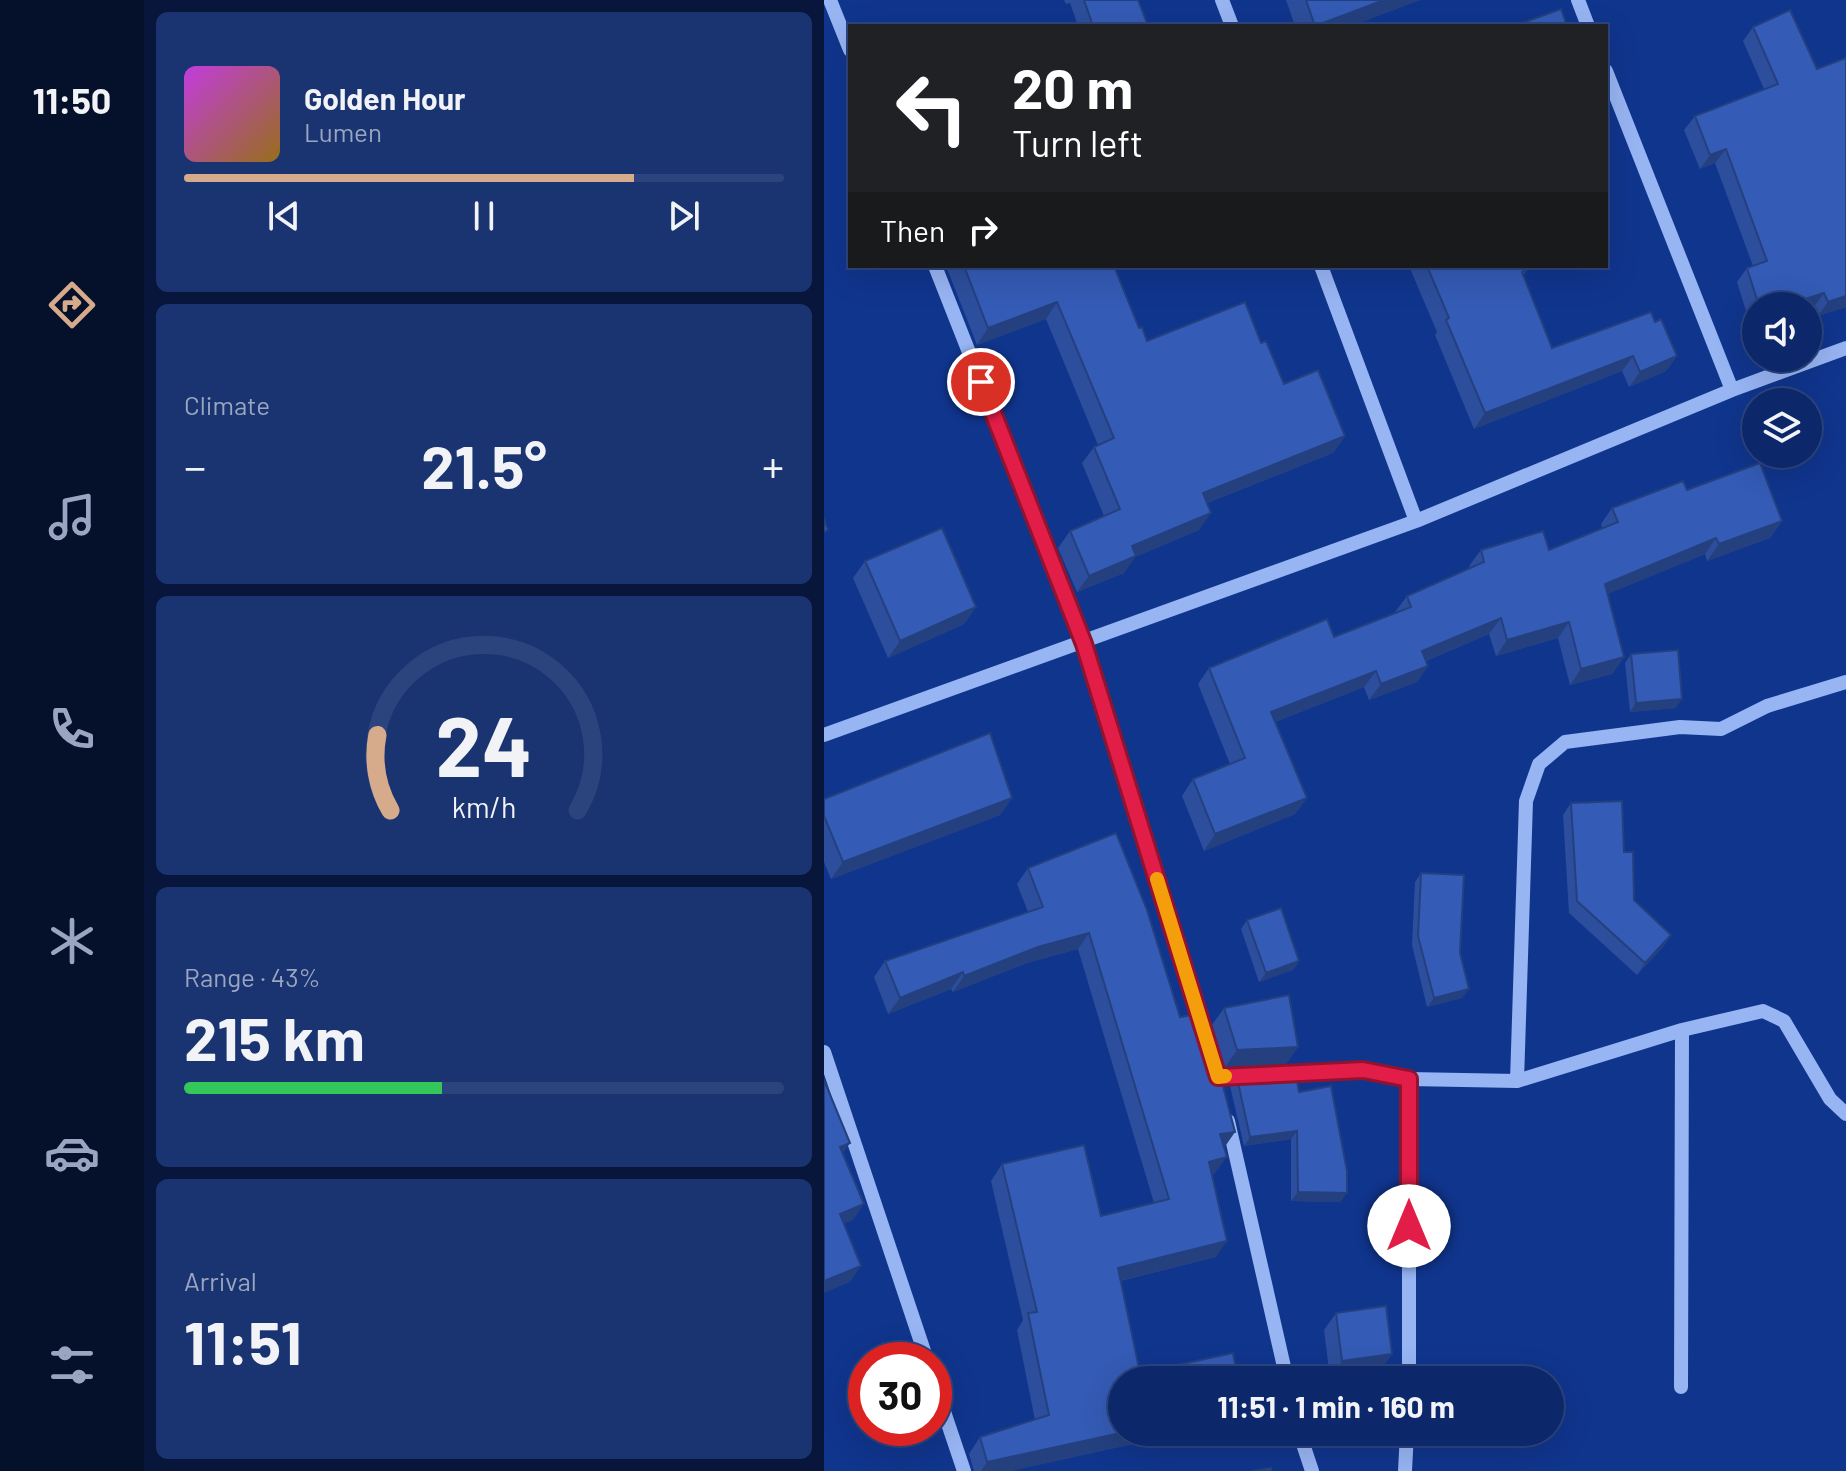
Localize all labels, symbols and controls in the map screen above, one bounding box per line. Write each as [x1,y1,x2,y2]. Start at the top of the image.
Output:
text: 20 m [1012,53,1133,120]
icon: left [880,56,984,160]
text: 11:50 [33,78,111,121]
text: Golden Hour [304,80,466,116]
text: Lumen [304,116,382,147]
text: Turn left [1012,121,1143,164]
icon: previous [262,194,306,238]
icon: pause [462,194,506,238]
icon: next [662,194,706,238]
icon: right [961,208,1005,252]
text: Then [880,212,945,248]
icon: directions [44,277,100,333]
map controls [1742,292,1822,468]
button: sound [1742,292,1822,372]
pin [947,348,1015,416]
icon: arrive [959,360,1003,404]
button: layers [1742,388,1822,468]
text: Climate [184,389,270,420]
text: 21.5° [421,429,547,501]
text: − [184,439,206,492]
text: + [762,439,784,492]
icon: music [44,489,100,545]
text: 24 [436,694,532,794]
icon: phone [44,701,100,757]
text: km/h [452,790,516,825]
icon: climate [44,913,100,969]
text: Range · 43% [184,961,321,992]
text: 215 km [184,1001,365,1073]
icon: car [44,1125,100,1181]
position arrow [1367,1184,1451,1268]
text: Arrival [184,1265,257,1296]
text: 11:51 [184,1305,302,1377]
icon: filters [44,1337,100,1393]
speed limit sign: 30 [848,1342,952,1446]
text: 11:51 · 1 min · 160 m [1217,1388,1455,1424]

